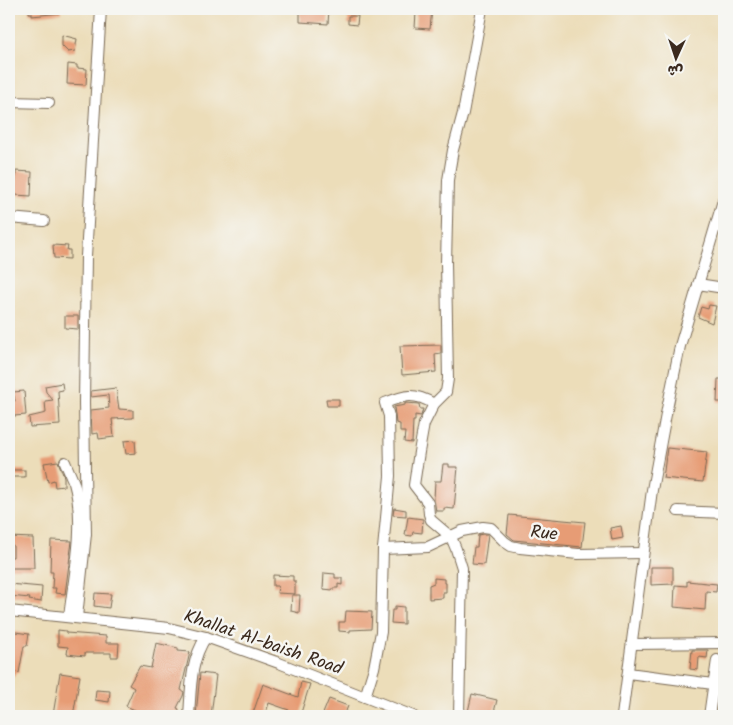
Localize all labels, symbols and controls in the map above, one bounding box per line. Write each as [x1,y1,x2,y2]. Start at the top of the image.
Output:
north arrow [650,32,700,82]
text: ش [667,59,684,81]
street label: Rue [529,518,559,550]
street label: Khallat Al-baish Road [180,602,347,684]

